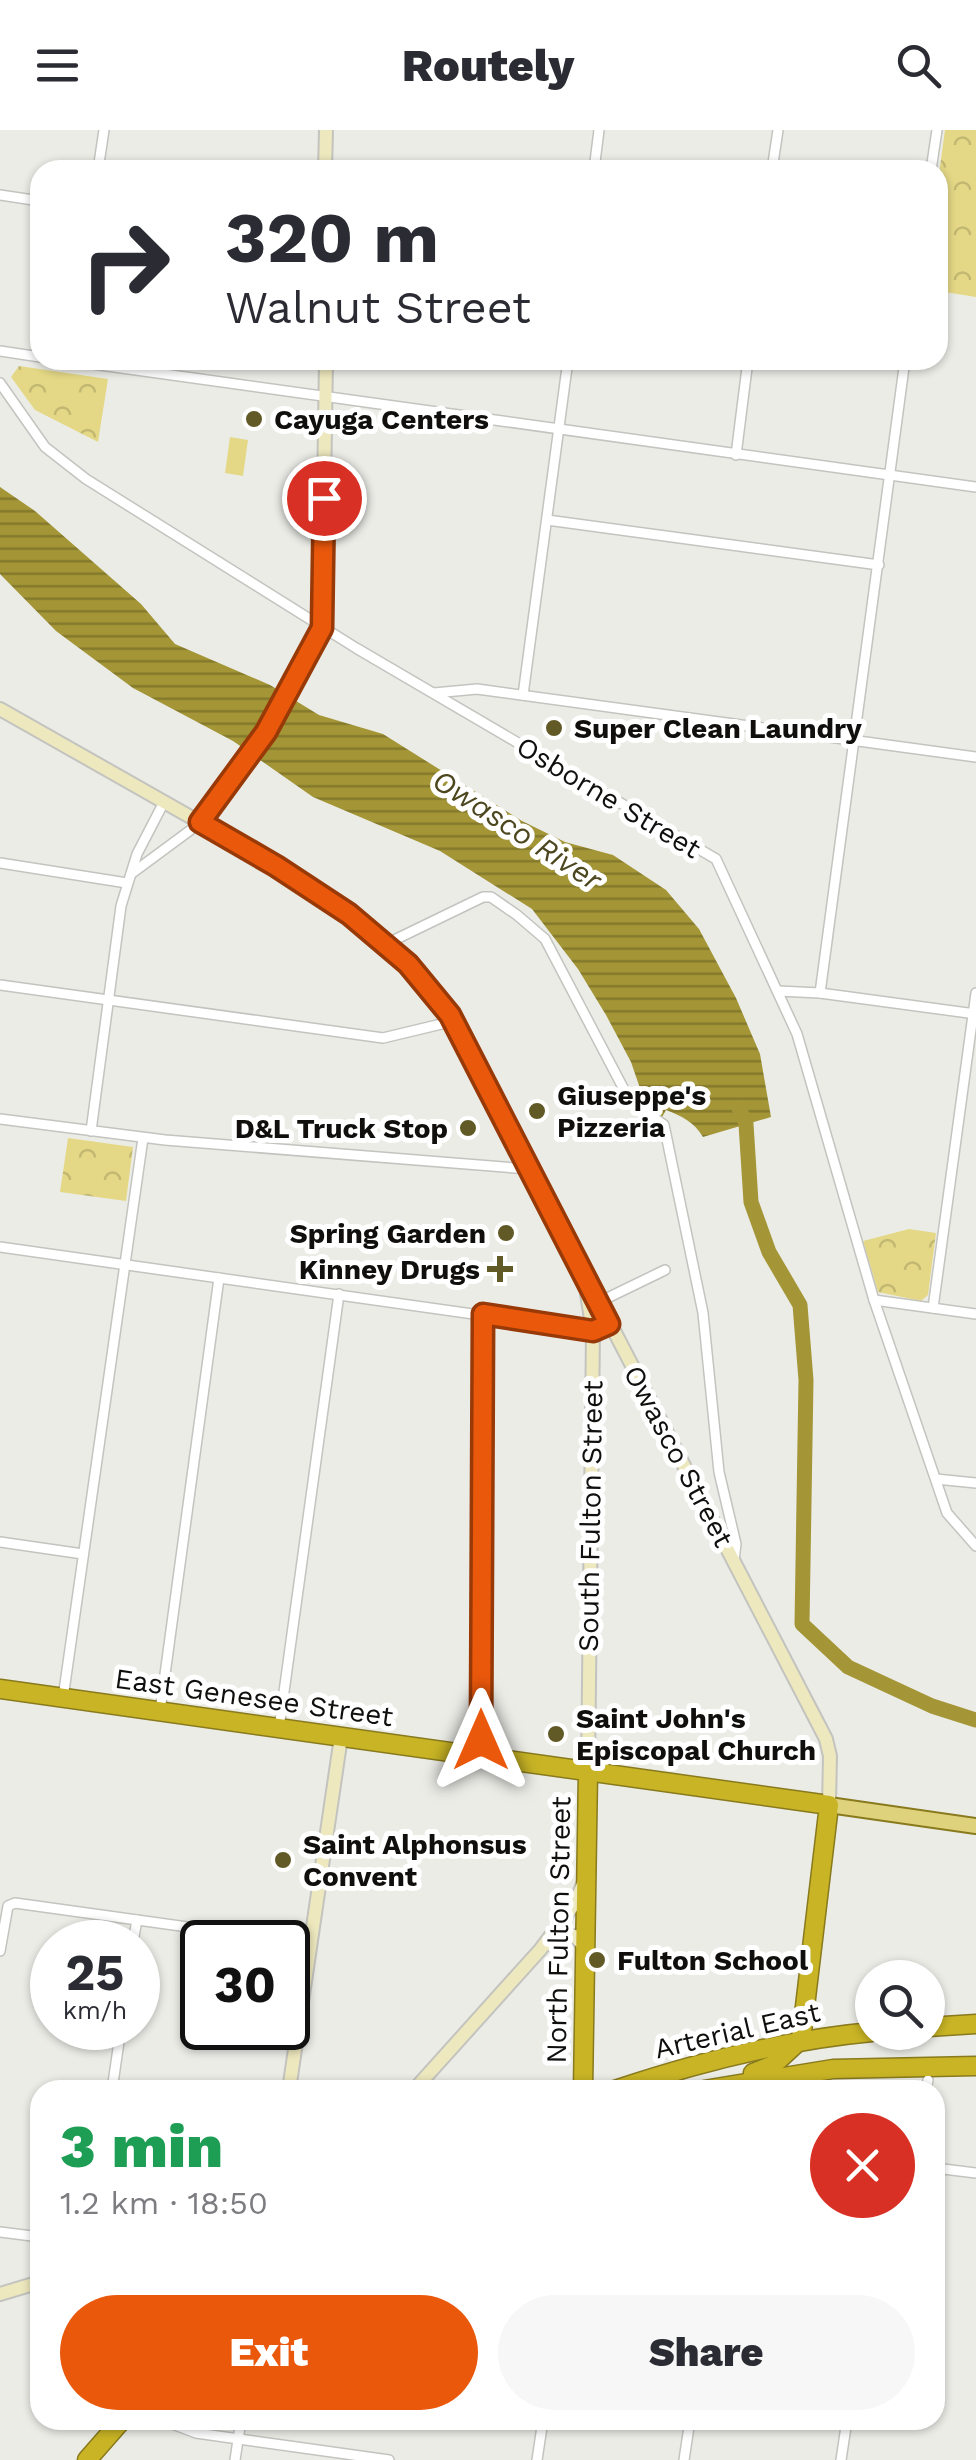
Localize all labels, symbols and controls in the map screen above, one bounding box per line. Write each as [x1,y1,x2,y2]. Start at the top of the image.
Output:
icon: menu [30,38,85,93]
icon: search [891,38,946,93]
text: Routely [402,39,574,92]
text: 320 m [225,197,439,279]
icon: right [60,200,190,330]
text: Walnut Street [225,281,531,334]
place label: Cayuga Centers [274,403,489,436]
marker: Cayuga Centers [243,408,265,430]
pin [282,456,367,541]
icon: arrive [297,471,352,526]
place label: Super Clean Laundry [574,712,862,745]
marker: Super Clean Laundry [543,717,565,739]
street label: Osborne Street [511,730,707,865]
water label: Owasco River [426,762,609,898]
place label: Giuseppe's Pizzeria [557,1079,706,1144]
marker: Giuseppe's Pizzeria [526,1100,548,1122]
place label: D&L Truck Stop [235,1112,448,1145]
marker: D&L Truck Stop [457,1117,479,1139]
place label: Spring Garden [290,1217,486,1250]
marker: Spring Garden [495,1222,517,1244]
place label: Kinney Drugs [299,1253,480,1286]
marker: Kinney Drugs [489,1258,511,1280]
street label: Owasco Street [617,1360,740,1553]
street label: South Fulton Street [572,1380,609,1652]
street label: East Genesee Street [113,1662,395,1733]
position arrow [429,1688,533,1792]
place label: Saint John's Episcopal Church [576,1702,816,1767]
marker: Saint John's Episcopal Church [545,1723,567,1745]
street label: North Fulton Street [540,1796,577,2064]
place label: Saint Alphonsus Convent [303,1828,527,1893]
marker: Saint Alphonsus Convent [272,1849,294,1871]
speed limit sign: 30 [180,1920,310,2050]
text: 25 [66,1943,124,2002]
place label: Fulton School [617,1944,809,1977]
marker: Fulton School [586,1949,608,1971]
map controls [855,1960,945,2050]
button: search [855,1960,945,2050]
street label: Arterial East [651,1995,823,2066]
text: km/h [63,1996,127,2025]
text: 3 min [60,2111,223,2182]
button: close [810,2113,915,2218]
text: 1.2 km · 18:50 [60,2184,268,2222]
button: Exit [60,2295,478,2410]
button: Share [498,2295,915,2410]

